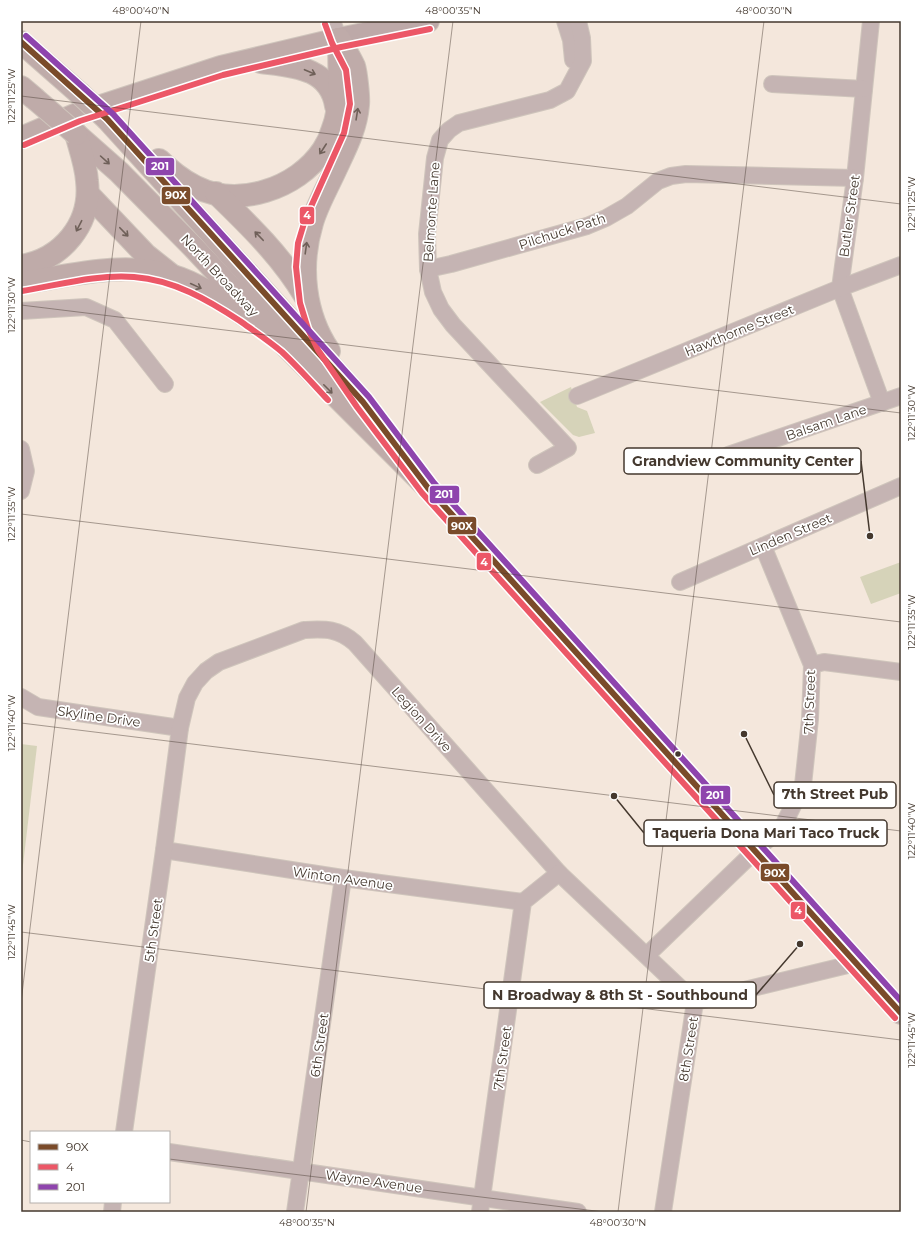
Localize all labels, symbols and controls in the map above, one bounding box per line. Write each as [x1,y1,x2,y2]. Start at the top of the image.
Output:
text: 48°00'40"N [112,4,170,17]
text: 48°00'35"N [425,4,481,17]
text: 48°00'30"N [735,4,793,17]
text: 122°11'25"W [5,68,18,124]
one-way arrow [304,69,316,76]
one-way arrow [353,108,361,121]
one-way arrow [319,143,327,154]
one-way arrow [100,155,110,164]
line badge: 201 [145,157,175,176]
text: 201 [151,159,169,173]
street label: Belmonte Lane [420,161,442,263]
street label: Butler Street [835,174,863,258]
text: 122°11'25"W [905,176,918,232]
line badge: 90X [161,186,191,205]
text: 90X [165,188,187,202]
line badge: 4 [299,206,315,225]
text: 4 [303,208,311,222]
street label: Pilchuck Path [517,209,607,253]
one-way arrow [74,220,82,232]
one-way arrow [120,227,129,237]
street label: North Broadway [178,231,263,320]
one-way arrow [255,231,264,241]
one-way arrow [303,242,310,255]
text: 122°11'30"W [5,277,18,333]
one-way arrow [190,283,202,290]
street label: Hawthorne Street [682,301,796,359]
one-way arrow [323,384,333,394]
text: 122°11'30"W [905,385,918,441]
street label: Balsam Lane [784,401,869,443]
callout: Grandview Community Center [624,448,861,474]
text: Grandview Community Center [632,452,854,470]
line badge: 201 [429,485,460,504]
text: 122°11'35"W [5,486,18,542]
text: 201 [435,487,453,501]
street label: Linden Street [746,509,834,559]
line badge: 90X [447,516,477,535]
text: 90X [451,519,473,533]
line badge: 4 [476,552,492,571]
text: 4 [480,555,488,569]
text: 122°11'35"W [905,594,918,650]
street label: 7th Street [800,670,818,734]
street label: Legion Drive [389,683,456,755]
text: 122°11'40"W [5,695,18,751]
street label: Skyline Drive [56,702,142,730]
unlabelled marker [673,749,683,759]
callout: 7th Street Pub [774,782,896,808]
line badge: 201 [700,785,731,805]
text: 7th Street Pub [782,785,889,803]
text: 201 [706,788,724,802]
text: 122°11'40"W [905,803,918,859]
callout: Taqueria Dona Mari Taco Truck [644,820,887,846]
text: Taqueria Dona Mari Taco Truck [653,824,880,842]
street label: Winton Avenue [292,863,394,893]
line badge: 90X [760,863,790,882]
text: 90X [764,866,786,880]
street label: 5th Street [141,897,165,963]
line badge: 4 [790,901,806,920]
text: 4 [794,903,802,917]
text: 122°11'45"W [5,904,18,960]
callout: N Broadway & 8th St - Southbound [484,982,756,1008]
text: N Broadway & 8th St - Southbound [492,986,748,1004]
street label: 6th Street [307,1012,331,1078]
text: 122°11'45"W [905,1012,918,1068]
street label: 8th Street [675,1016,701,1082]
street label: 7th Street [490,1025,514,1091]
legend [30,1131,170,1203]
text: 90X [66,1139,89,1154]
text: 4 [66,1159,74,1174]
street label: Wayne Avenue [325,1166,423,1196]
text: 201 [66,1179,85,1194]
text: 48°00'35"N [279,1216,335,1229]
text: 48°00'30"N [589,1216,647,1229]

